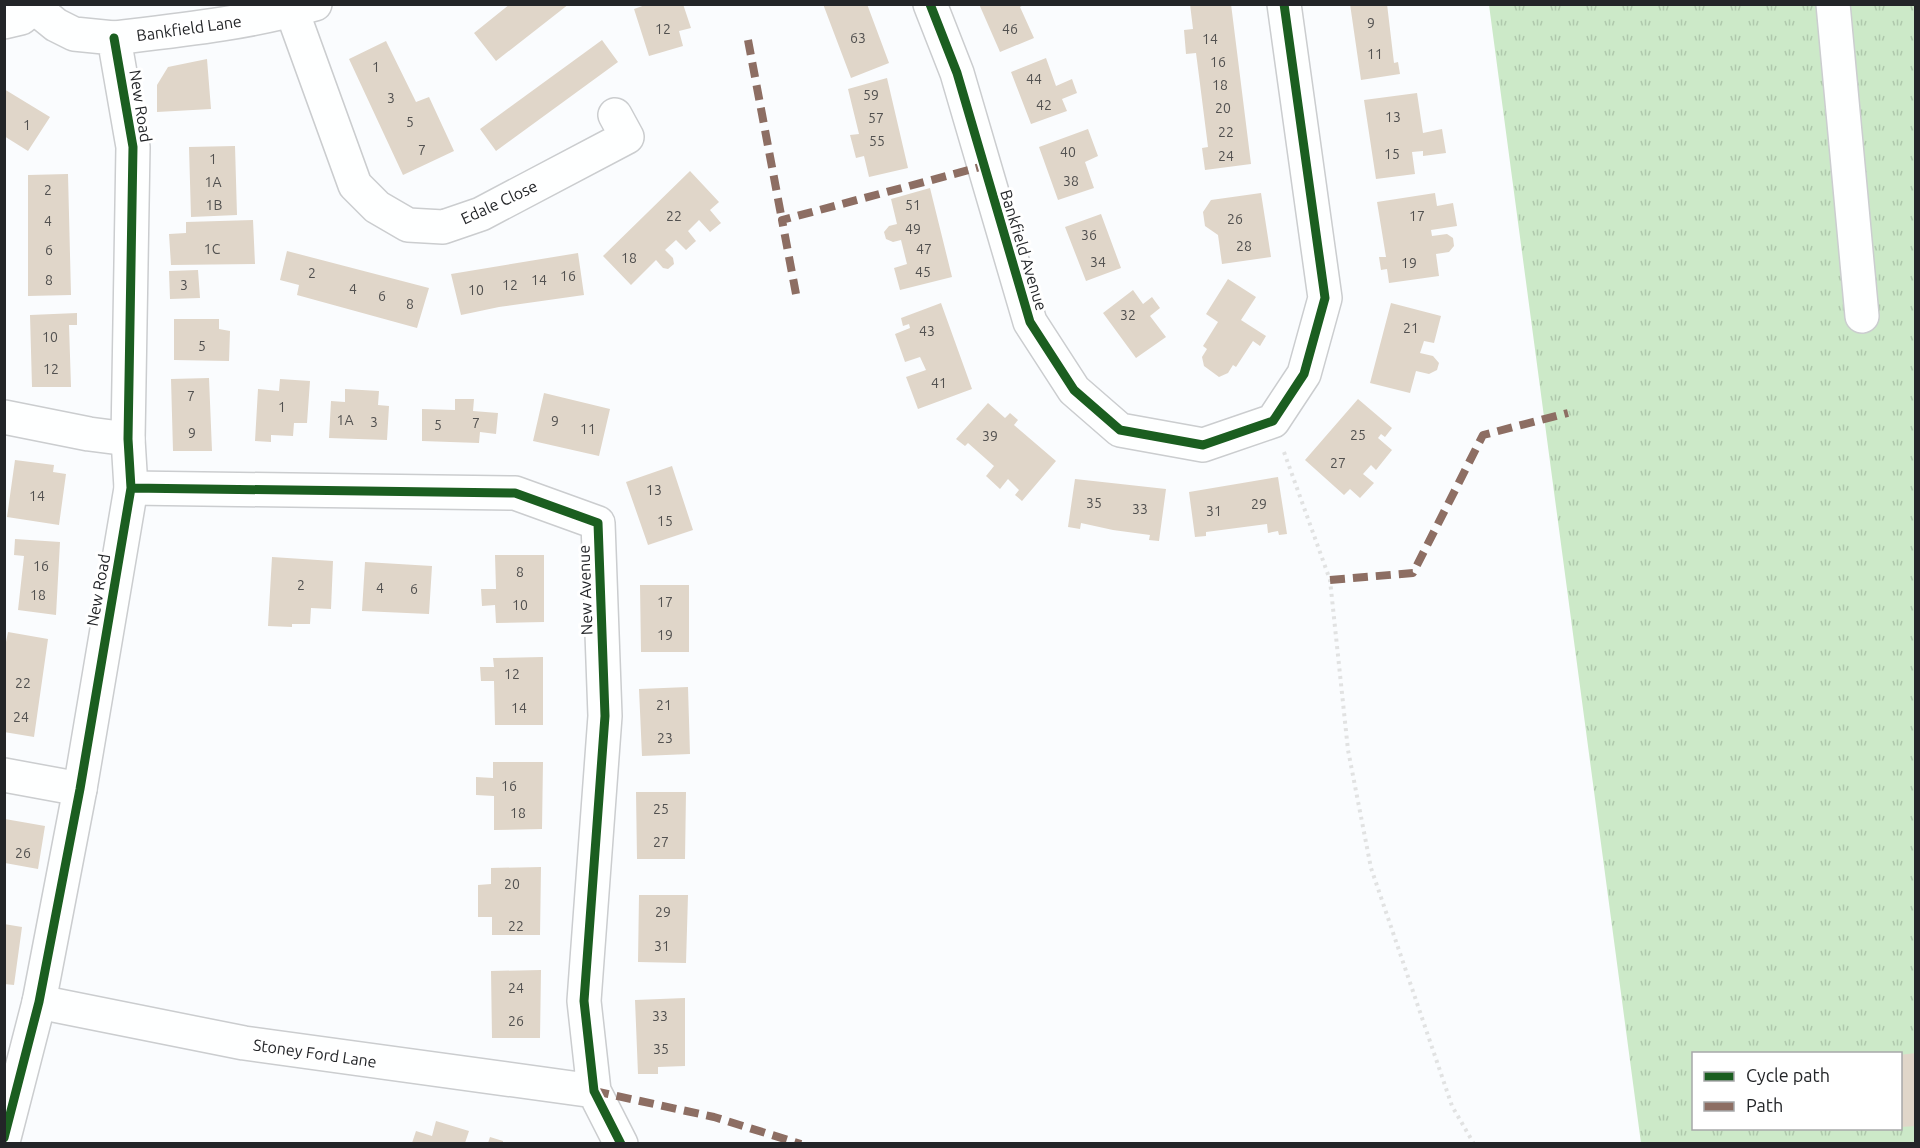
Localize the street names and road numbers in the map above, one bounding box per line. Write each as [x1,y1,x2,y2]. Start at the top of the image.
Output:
street label: Bankfield Lane [135,12,243,44]
street label: New Road [126,68,156,144]
street label: Edale Close [458,176,540,228]
street label: Bankfield Avenue [997,187,1051,313]
street label: New Avenue [574,545,596,635]
street label: New Road [83,552,113,628]
street label: Stoney Ford Lane [252,1035,378,1071]

